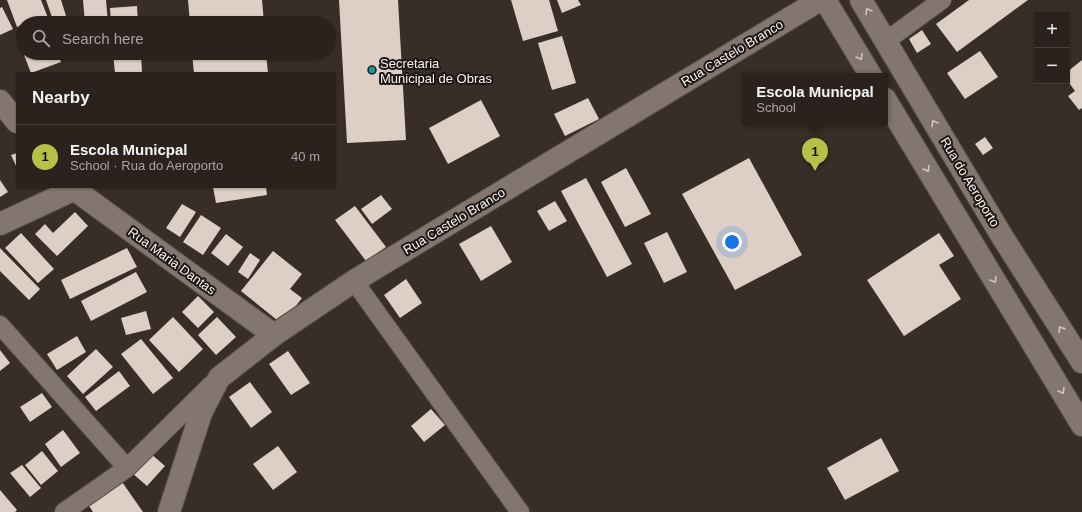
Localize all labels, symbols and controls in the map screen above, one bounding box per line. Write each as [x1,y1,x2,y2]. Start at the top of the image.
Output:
one-way arrow [865,8,872,15]
map controls [1034,12,1070,84]
button: + [1034,12,1070,48]
search box [16,16,336,60]
street label: Rua Castelo Branco [678,17,786,89]
icon: search [30,27,52,49]
text: Search here [62,30,144,47]
button: − [1034,48,1070,84]
one-way arrow [855,53,862,60]
place label: Secretaria Municipal de Obras [380,56,492,86]
marker: Secretaria Municipal de Obras [367,65,377,75]
popup [742,73,888,125]
text: Escola Municpal [756,83,874,100]
text: Nearby [32,88,90,107]
text: School [756,100,796,115]
one-way arrow [932,120,939,127]
street label: Rua do Aeroporto [937,134,1003,230]
pin: 1 [802,138,828,171]
text: Escola Municpal [70,141,188,158]
text: 1 [41,149,49,164]
text: 40 m [291,149,320,164]
text: School · Rua do Aeroporto [70,158,223,173]
one-way arrow [922,165,930,172]
street label: Rua Castelo Branco [400,185,508,257]
street label: Rua Maria Dantas [125,224,219,298]
your location [722,232,742,252]
one-way arrow [990,276,997,283]
one-way arrow [1058,326,1066,333]
one-way arrow [1057,387,1064,394]

